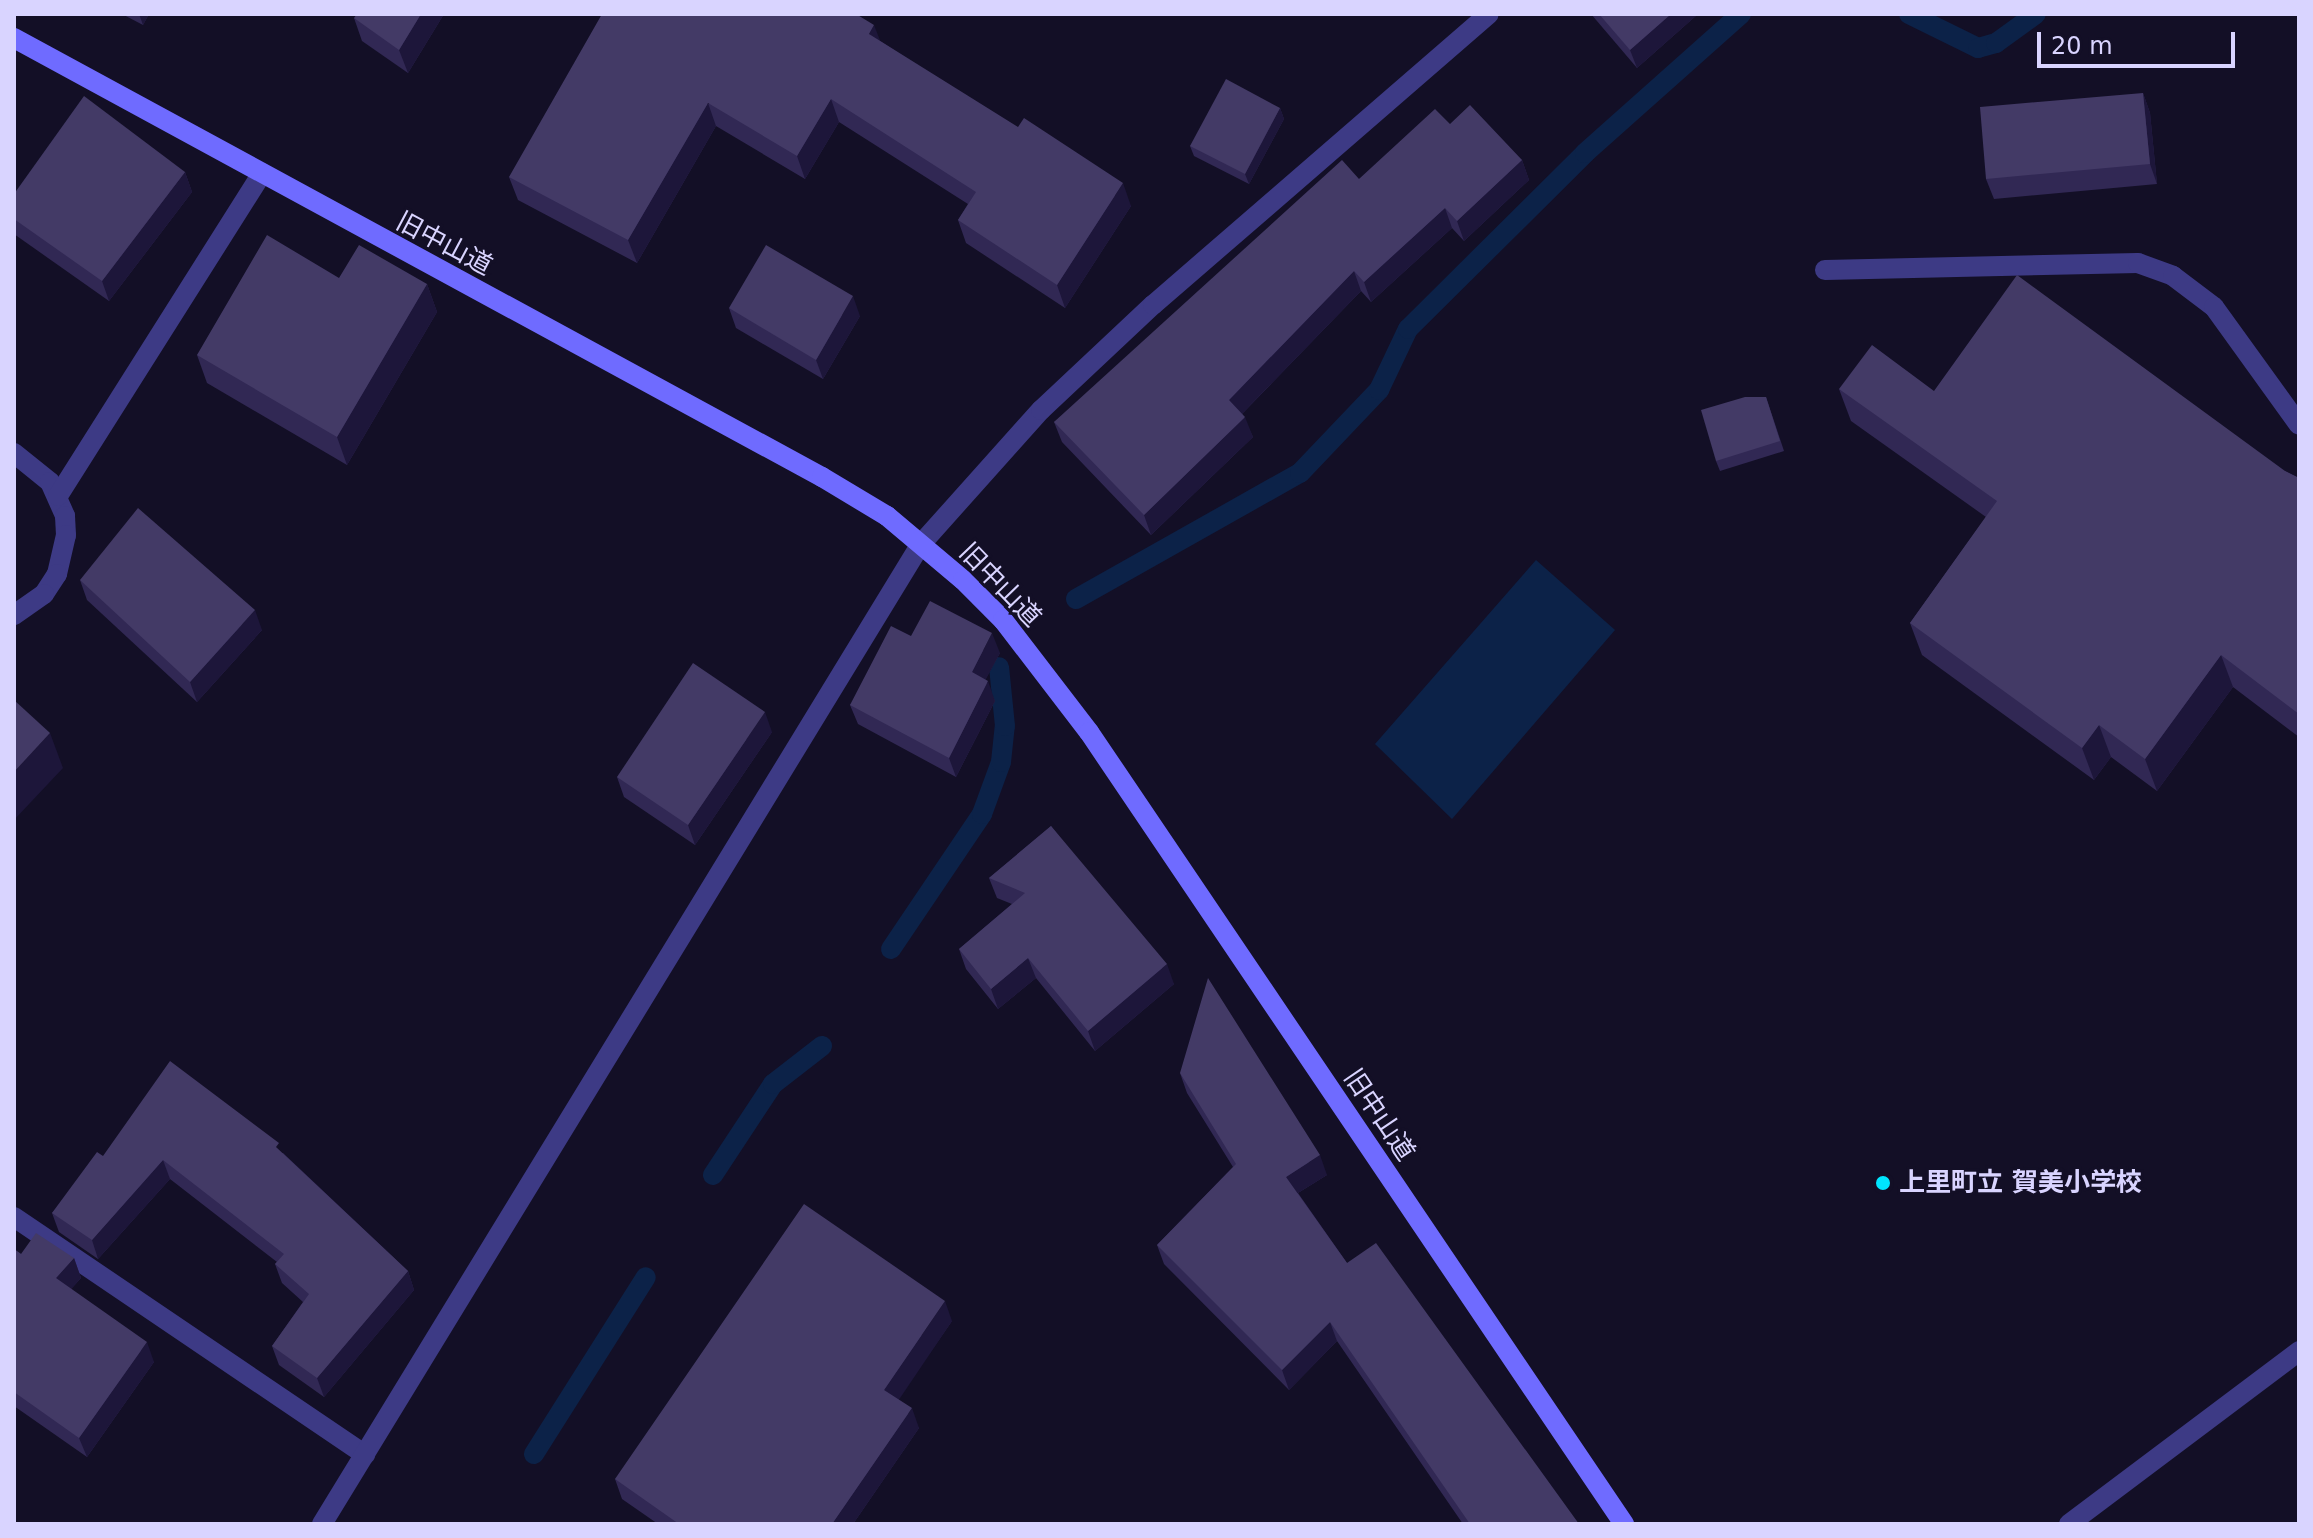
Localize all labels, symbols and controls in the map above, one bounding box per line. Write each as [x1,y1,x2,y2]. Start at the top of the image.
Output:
scale bar [2041,16,2239,66]
text: 20 m [2051,32,2113,60]
street label: 旧中山道 [391,206,497,282]
street label: 旧中山道 [953,537,1047,633]
street label: 旧中山道 [1337,1063,1421,1167]
place label: 上里町立 賀美小学校 [1899,1167,2142,1199]
marker: 上里町立 賀美小学校 [1874,1174,1892,1192]

